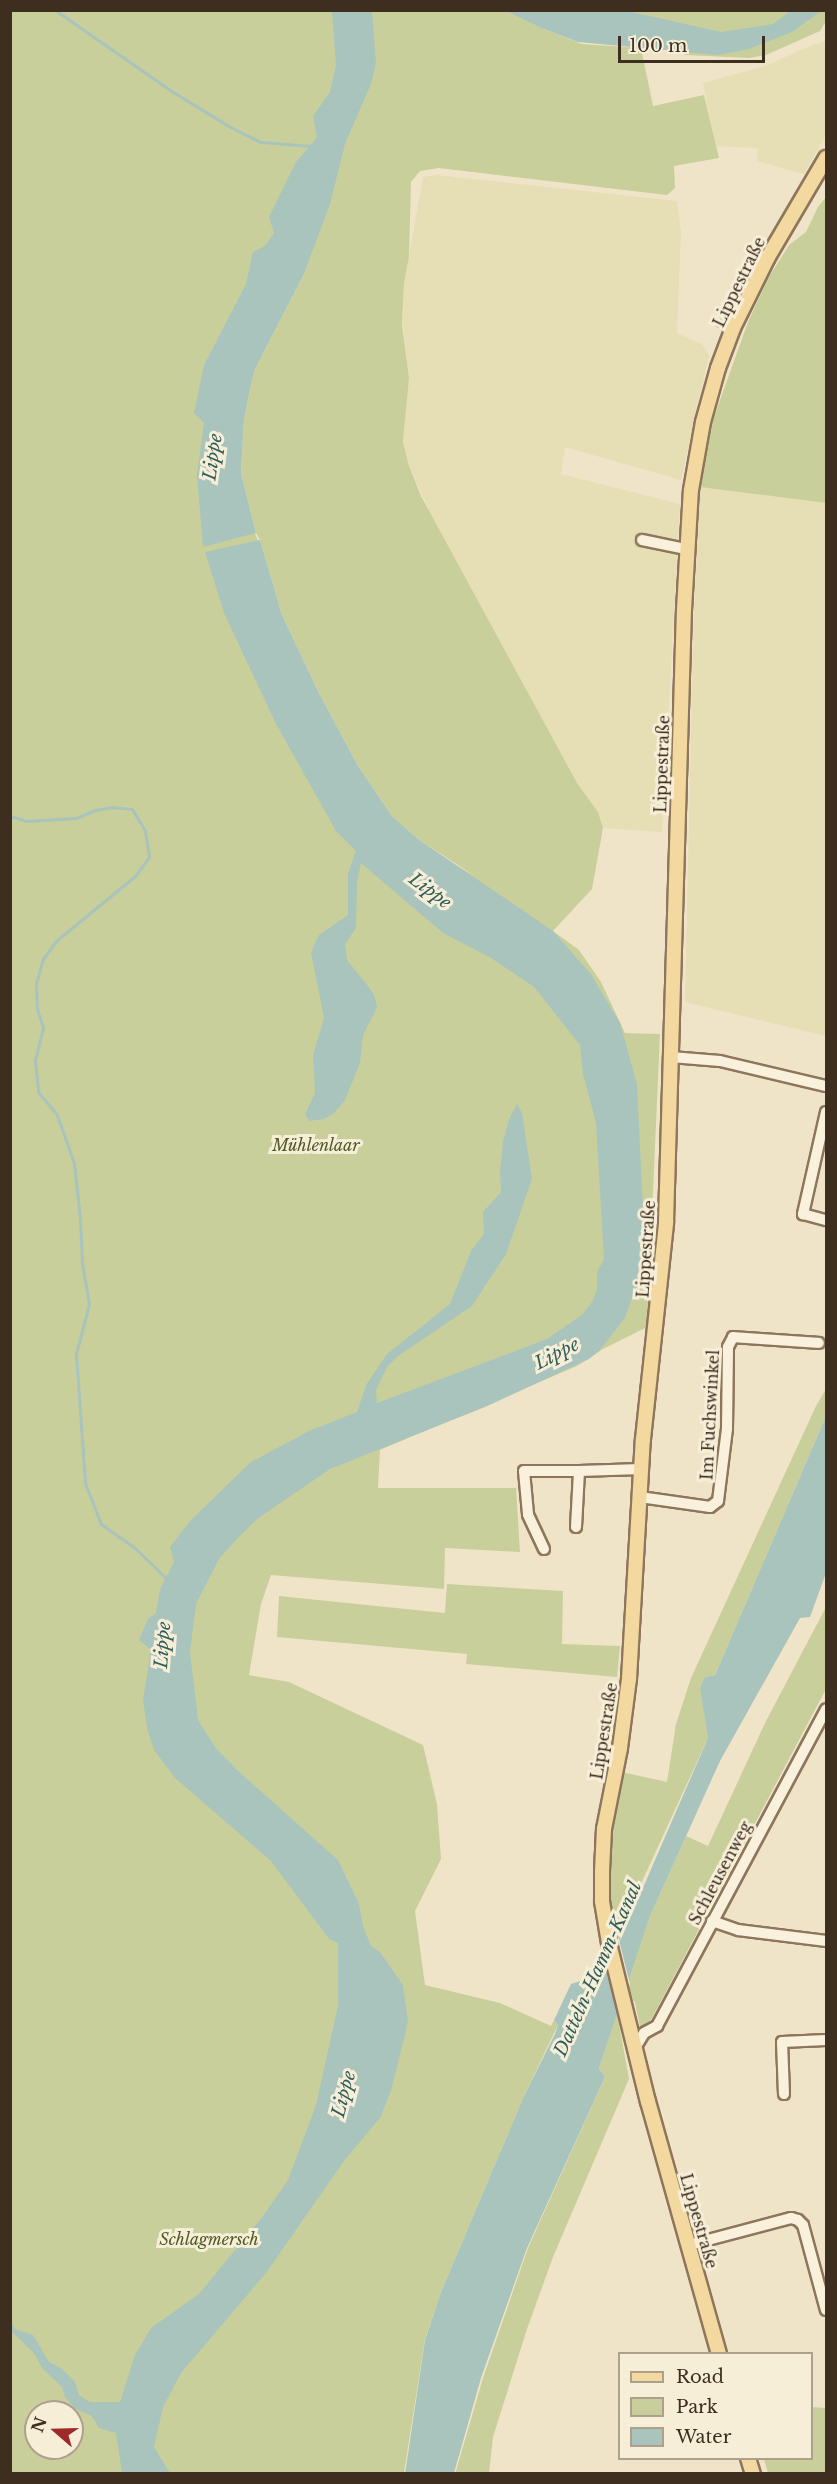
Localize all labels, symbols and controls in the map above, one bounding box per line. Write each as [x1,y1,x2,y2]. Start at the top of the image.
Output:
scale bar [621,24,768,62]
text: 100 m [629,35,687,57]
street label: Lippestraße [709,234,769,330]
water label: Lippe [199,432,227,482]
street label: Lippestraße [651,715,673,813]
water label: Lippe [405,868,455,914]
park label: Mühlenlaar [272,1135,360,1155]
street label: Lippestraße [633,1200,659,1298]
water label: Lippe [531,1334,583,1374]
street label: Im Fuchswinkel [697,1349,723,1481]
water label: Lippe [151,1621,175,1669]
street label: Lippestraße [587,1681,621,1781]
street label: Schleusenweg [685,1818,755,1928]
water label: Datteln-Hamm-Kanal [550,1878,646,2060]
water label: Lippe [327,2069,361,2119]
street label: Lippestraße [676,2171,722,2271]
park label: Schlagmersch [159,2229,259,2249]
legend [618,2352,813,2460]
text: Road [676,2366,724,2388]
text: Park [676,2396,718,2418]
north arrow [24,2400,84,2460]
text: N [27,2414,51,2435]
text: Water [676,2426,731,2448]

